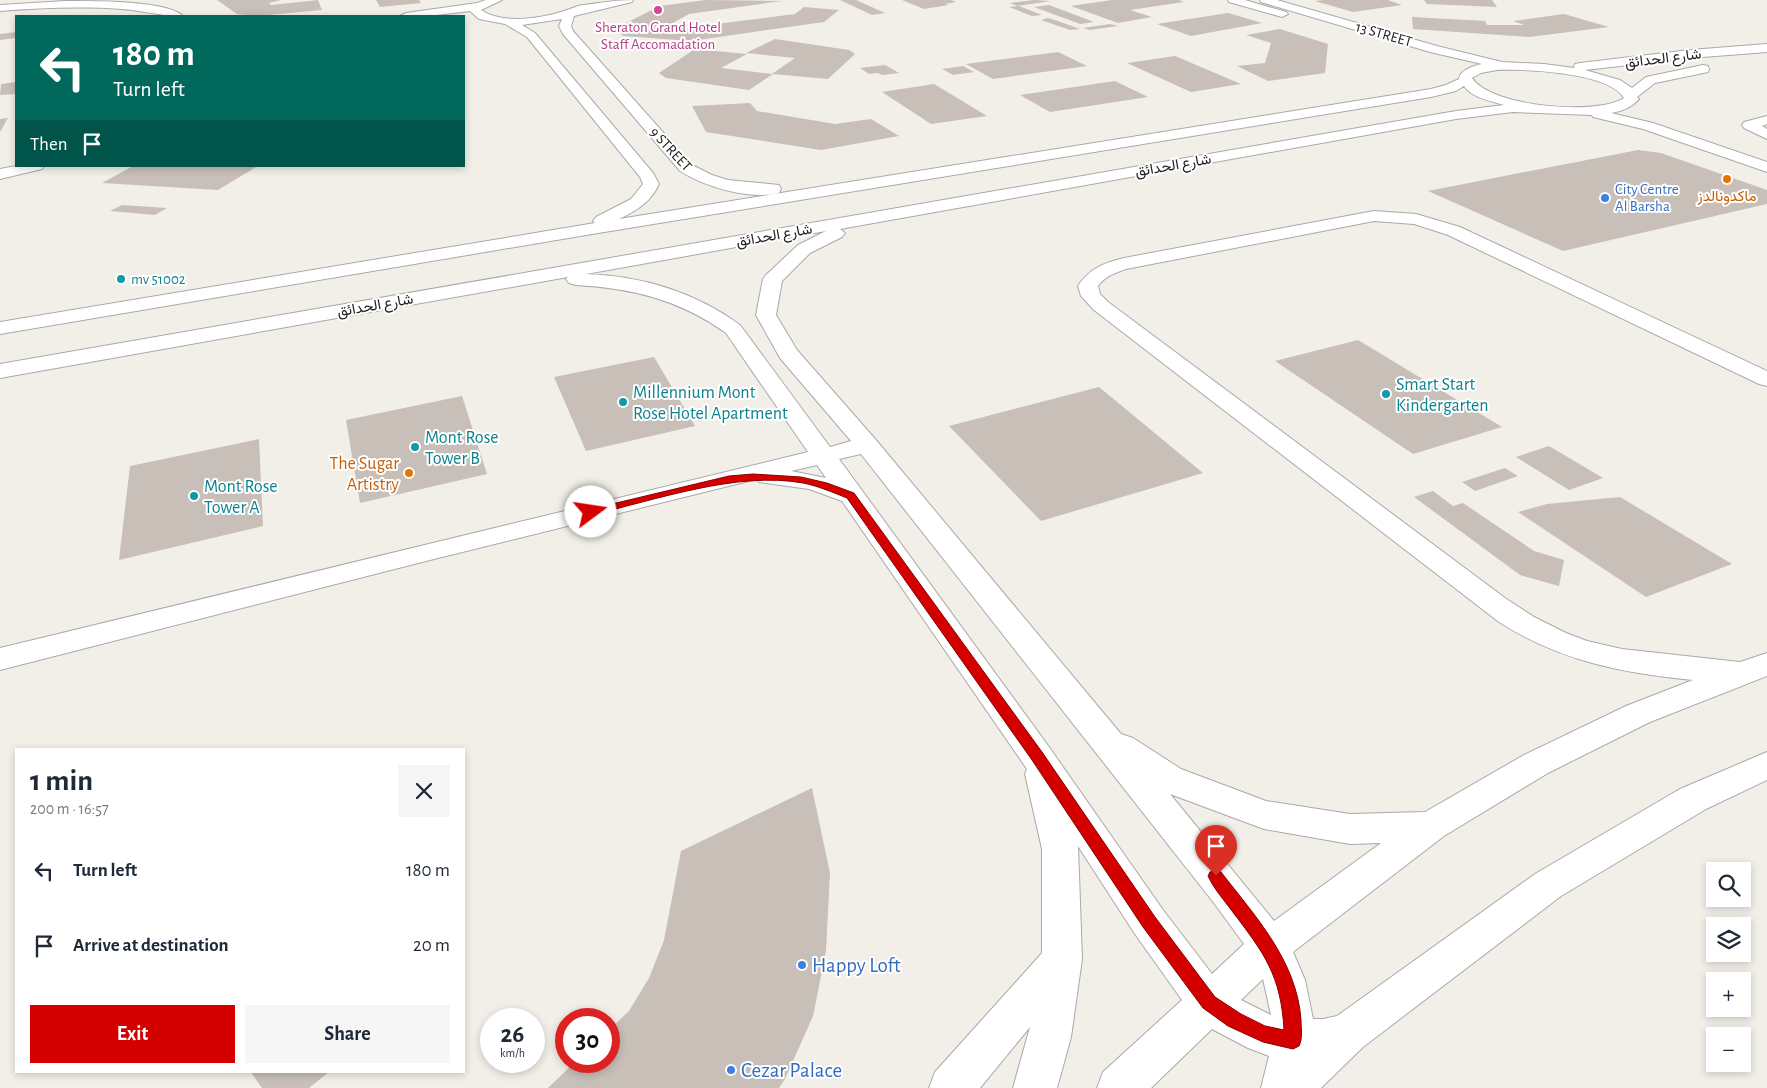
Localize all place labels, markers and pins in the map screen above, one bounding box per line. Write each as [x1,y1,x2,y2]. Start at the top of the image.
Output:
marker: Sheraton Grand Hotel Staff Accomadation [652,4,664,16]
place label: Sheraton Grand Hotel Staff Accomadation [595,20,721,52]
marker: ماكدونالدز [1721,173,1733,185]
place label: City Centre Al Barsha [1615,182,1679,214]
place label: ماكدونالدز [1697,189,1756,205]
marker: City Centre Al Barsha [1599,192,1611,204]
place label: mv 51002 [131,272,186,287]
marker: mv 51002 [115,273,127,285]
place label: Smart Start Kindergarten [1396,376,1488,415]
place label: Millennium Mont Rose Hotel Apartment [633,384,788,423]
marker: Smart Start Kindergarten [1380,388,1392,400]
marker: Millennium Mont Rose Hotel Apartment [617,396,629,408]
place label: Mont Rose Tower B [425,429,499,468]
marker: Mont Rose Tower B [409,441,421,453]
place label: The Sugar Artistry [330,455,399,494]
marker: The Sugar Artistry [403,467,415,479]
place label: Mont Rose Tower A [204,478,278,517]
marker: Mont Rose Tower A [188,490,200,502]
pin [1195,825,1237,876]
place label: Happy Loft [812,955,901,976]
marker: Happy Loft [796,959,808,971]
place label: Cezar Palace [741,1060,842,1081]
marker: Cezar Palace [725,1064,737,1076]

